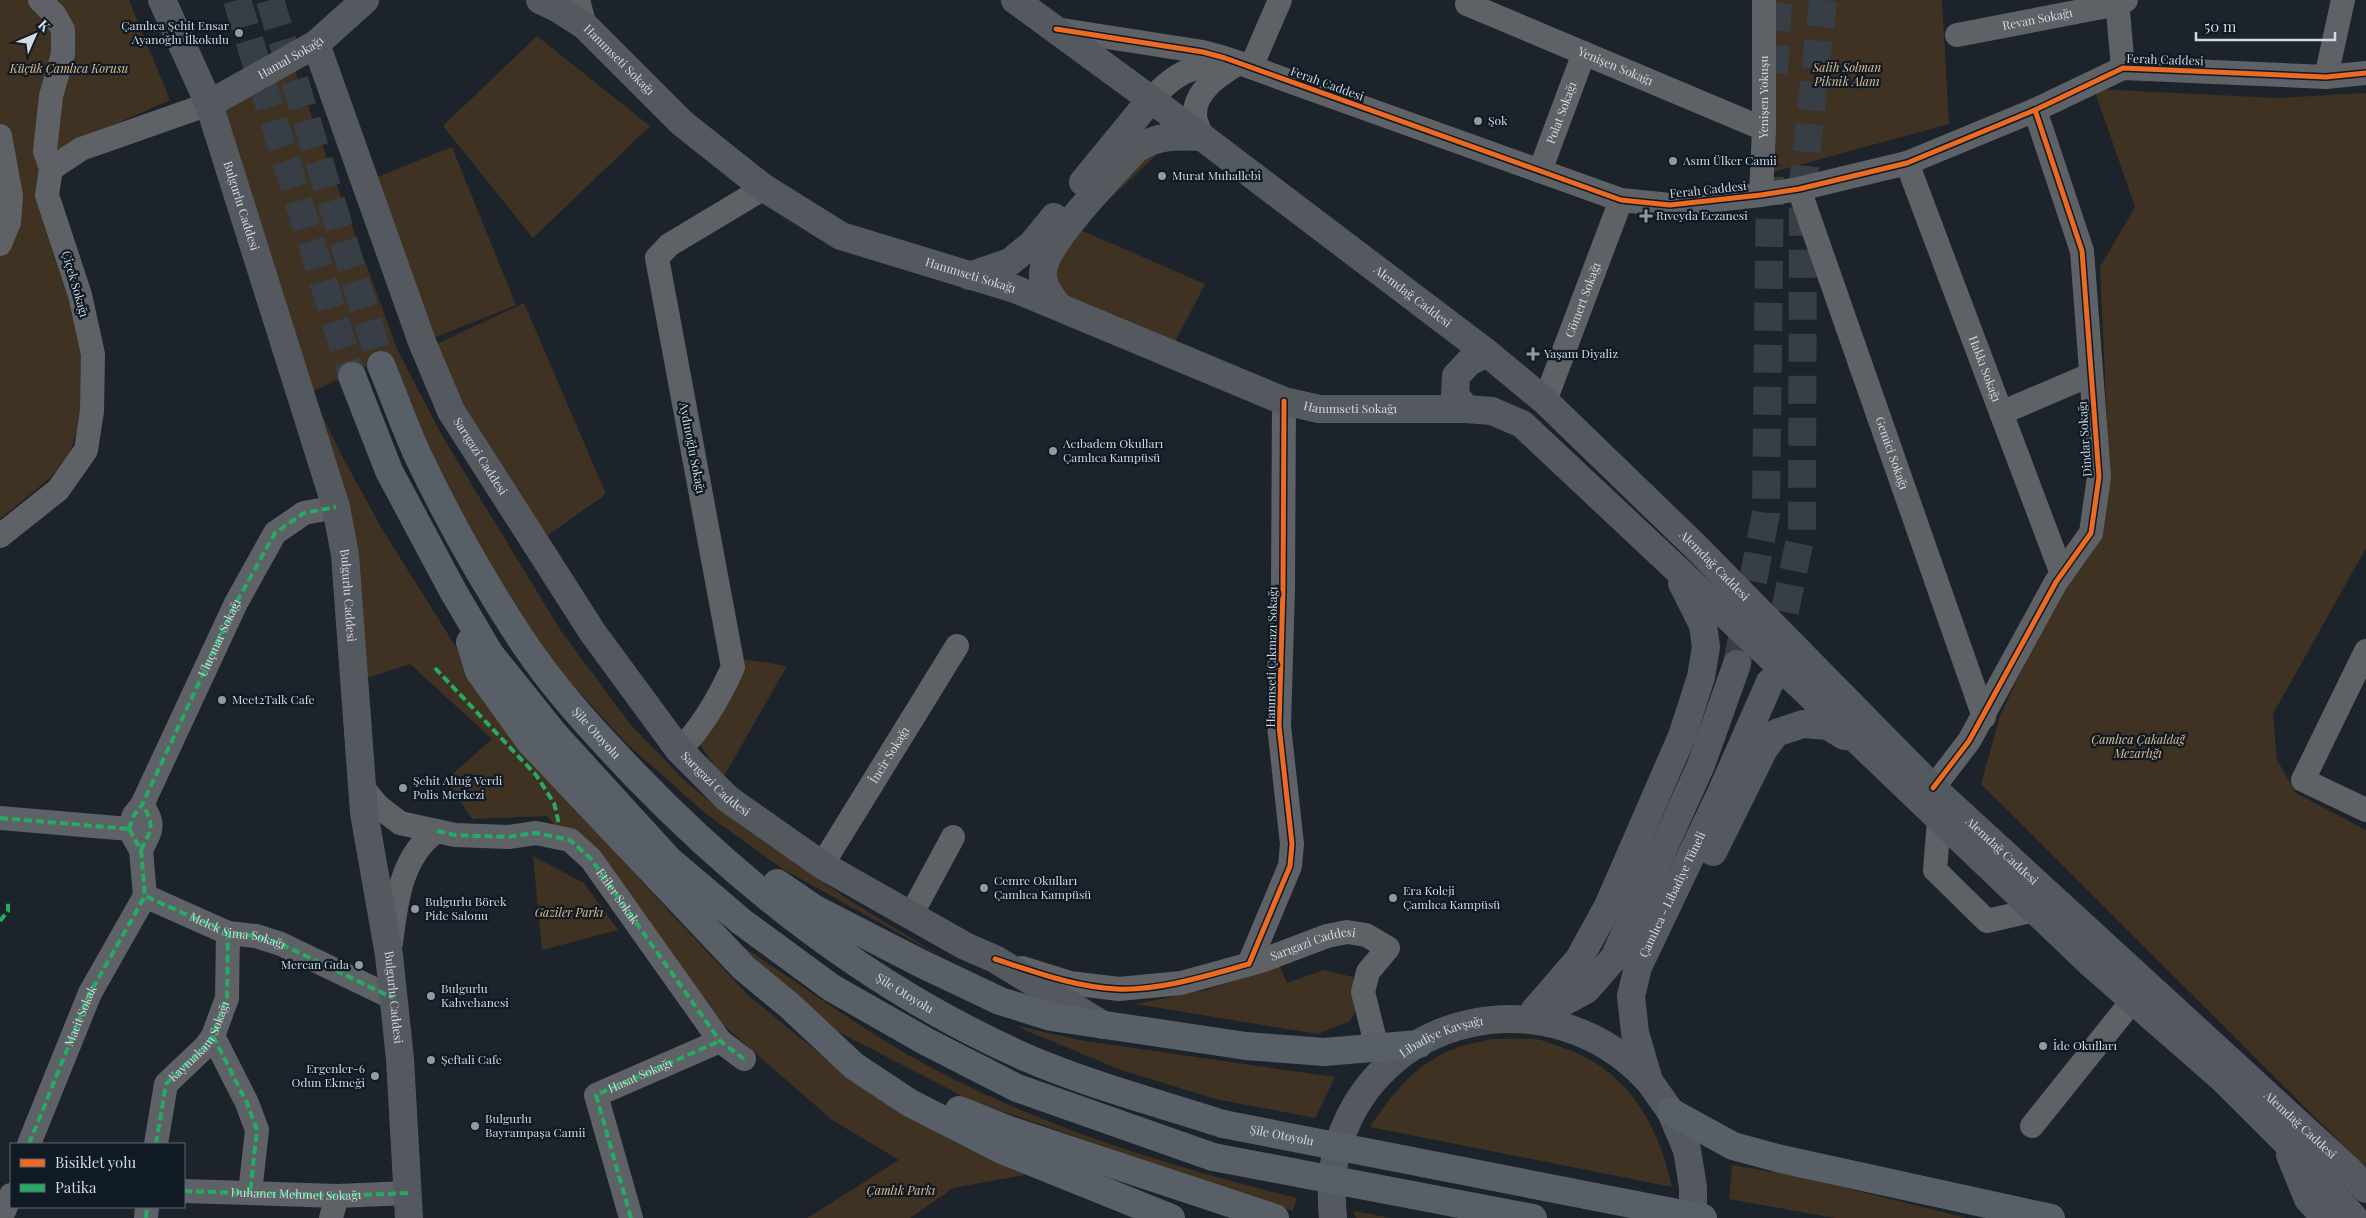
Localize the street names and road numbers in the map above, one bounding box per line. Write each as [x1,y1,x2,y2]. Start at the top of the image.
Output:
street label: Revan Sokağı [2001,4,2074,33]
street label: Hanımseti Sokağı [581,20,659,98]
street label: Hamal Sokağı [255,32,327,82]
street label: Yenişen Sokağı [1575,42,1656,89]
street label: Ferah Caddesi [2126,50,2204,68]
street label: Yenişen Yokuşu [1755,56,1771,140]
street label: Ferah Caddesi [1288,62,1367,104]
street label: Polat Sokağı [1542,79,1580,146]
street label: Bulgurlu Caddesi [220,159,264,253]
street label: Ferah Caddesi [1669,177,1748,201]
street label: Çiçek Sokağı [59,249,93,319]
street label: Hanımseti Sokağı [924,253,1018,296]
street label: Cömert Sokağı [1561,259,1604,340]
street label: Alemdağ Caddesi [1370,261,1455,331]
street label: Hakkı Sokağı [1966,333,2006,404]
street label: Hanımseti Sokağı [1302,397,1398,416]
street label: Aydınoğlu Sokağı [676,400,710,495]
street label: Dindar Sokağı [2073,400,2095,477]
street label: Sarıgazi Caddesi [450,414,512,498]
street label: Gemici Sokağı [1872,414,1913,492]
street label: Alemdağ Caddesi [1676,526,1754,604]
street label: Bulgurlu Caddesi [337,547,360,643]
street label: Hanımseti Çıkmazı Sokağı [1262,586,1280,728]
street label: Uluçınar Sokağı [194,595,244,679]
street label: Şile Otoyolu [569,703,625,762]
street label: İncir Sokağı [865,723,913,786]
street label: Sarıgazi Caddesi [678,748,754,820]
street label: Alemdağ Caddesi [1962,812,2042,888]
street label: Çamlıca - Libadiye Tüneli [1635,828,1709,960]
street label: Etiler Sokak [593,865,644,927]
street label: Melek Sima Sokağı [187,908,289,952]
street label: Sarıgazi Caddesi [1268,923,1357,964]
street label: Bulgurlu Caddesi [381,950,407,1045]
street label: Şile Otoyolu [873,969,937,1016]
street label: Macit Sokak [60,982,100,1049]
street label: Kaymakam Sokağı [164,998,232,1085]
street label: Libadiye Kavşağı [1396,1012,1485,1061]
street label: Hasat Sokağı [605,1054,675,1096]
street label: Alemdağ Caddesi [2260,1086,2341,1162]
street label: Şile Otoyolu [1249,1120,1315,1149]
street label: Duhancı Mehmet Sokağı [230,1184,362,1203]

